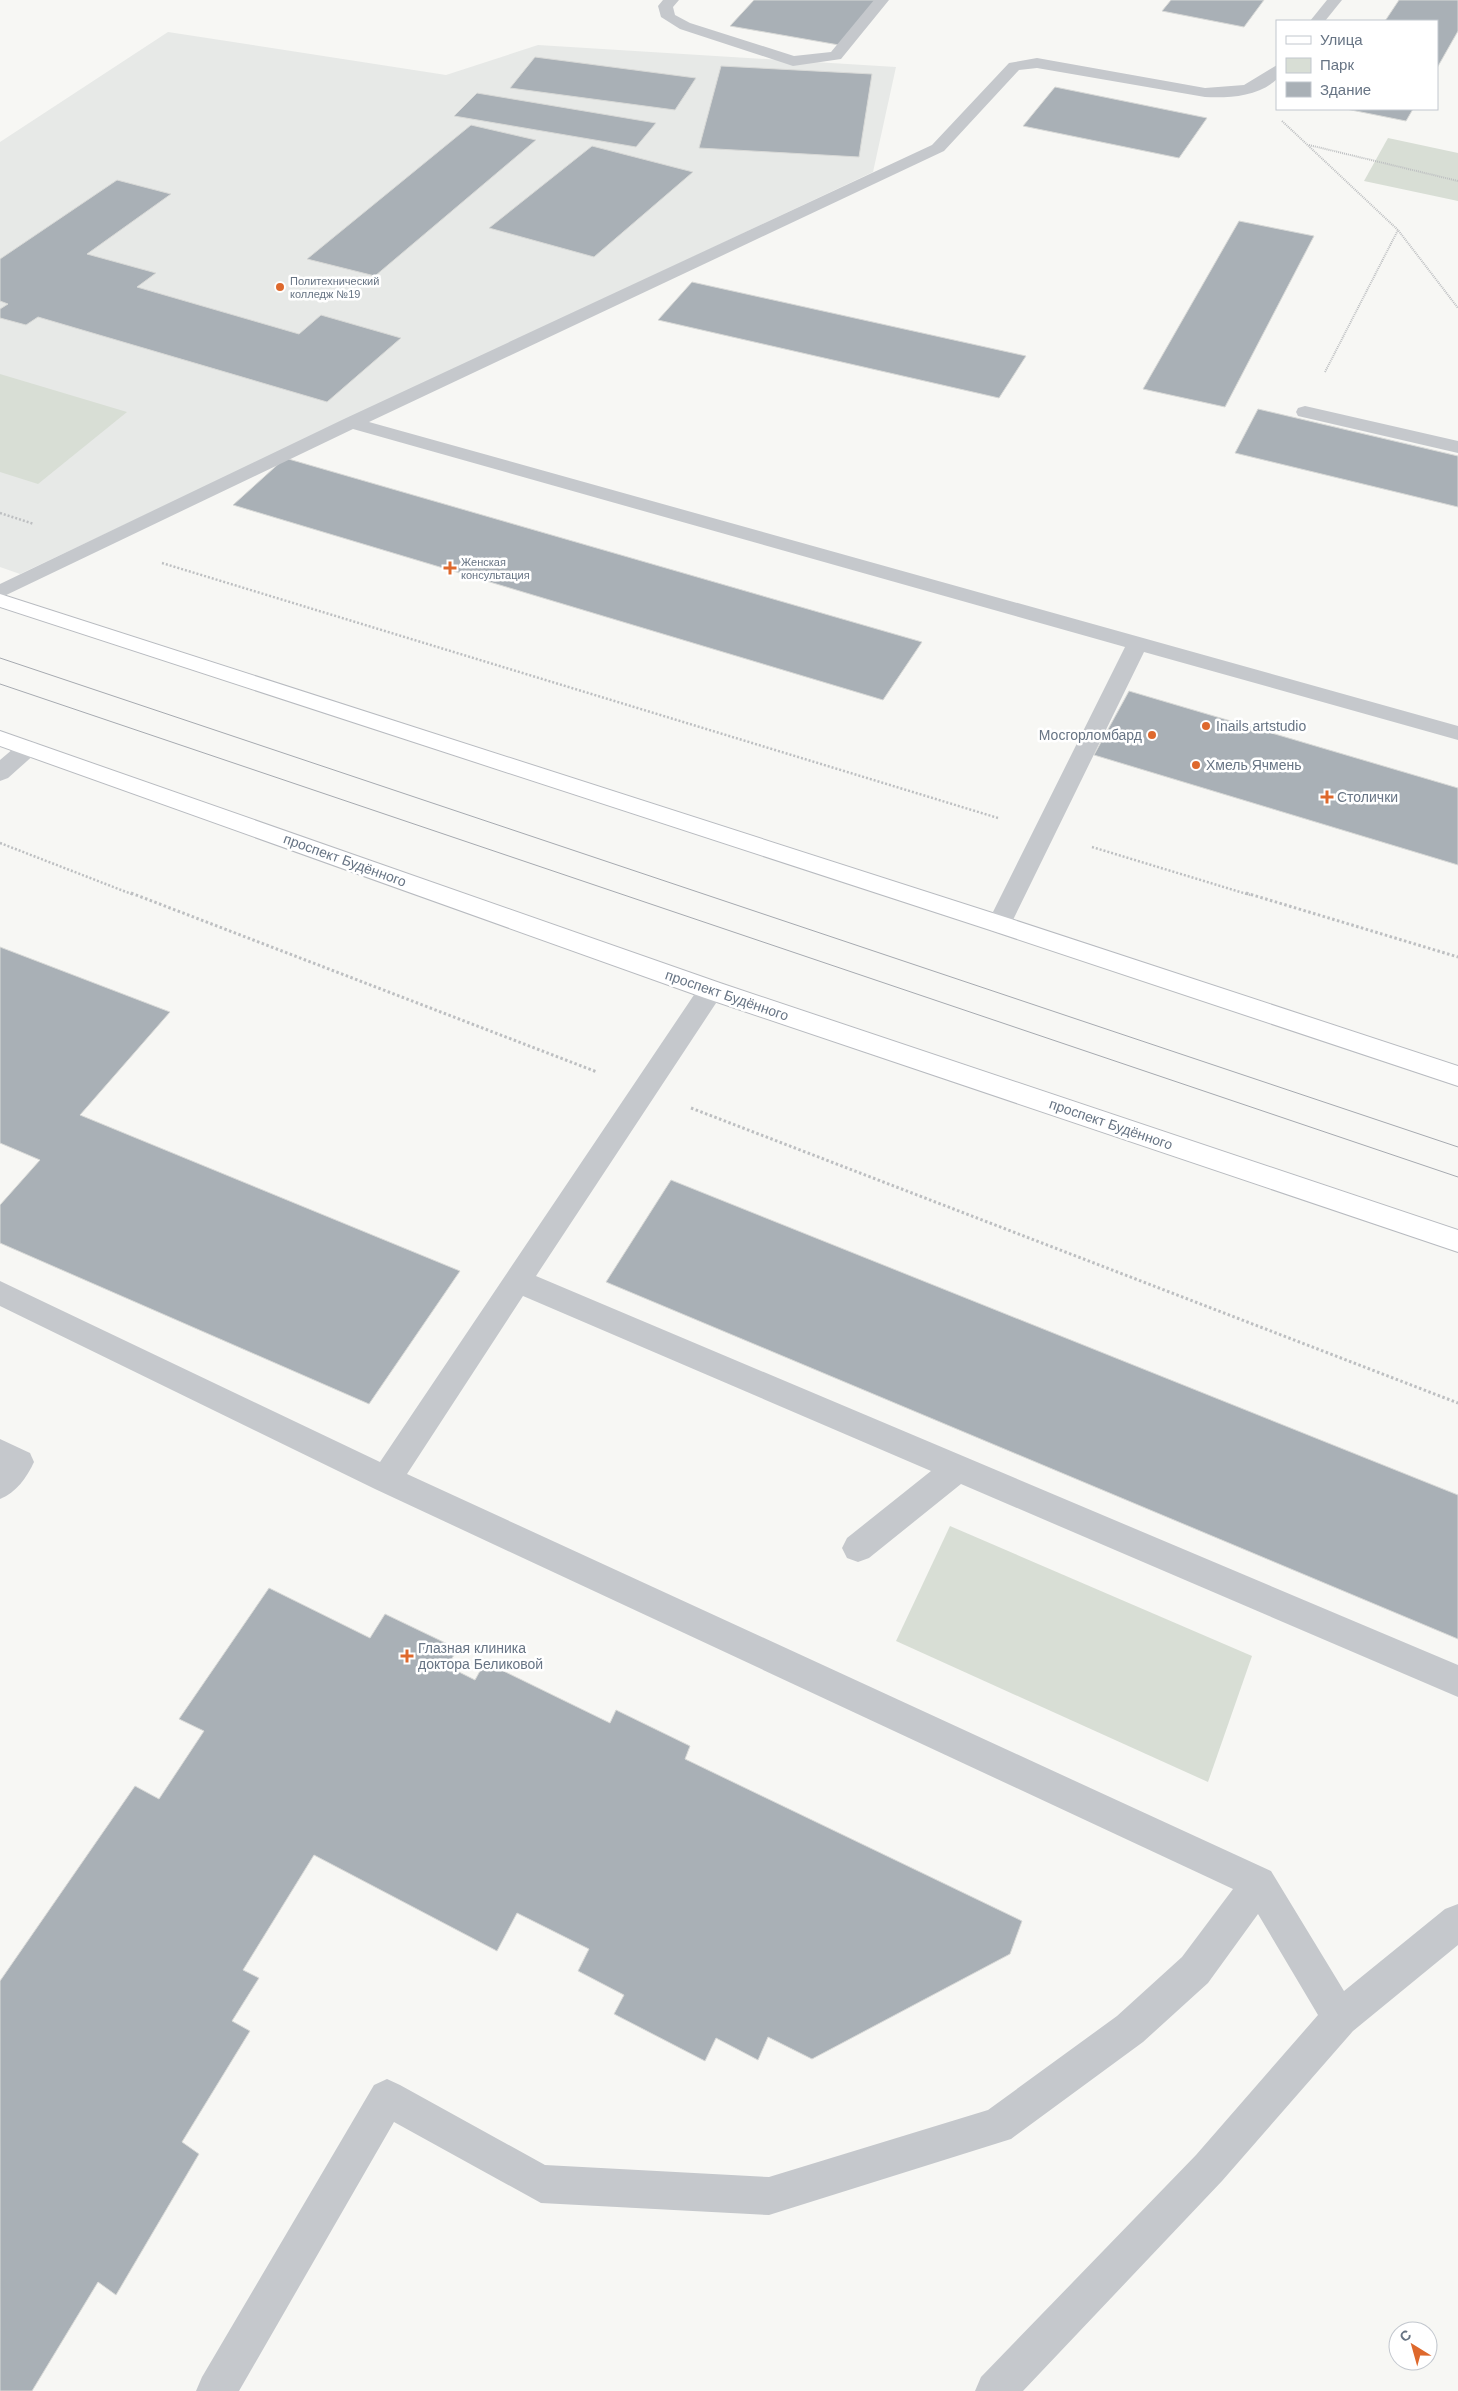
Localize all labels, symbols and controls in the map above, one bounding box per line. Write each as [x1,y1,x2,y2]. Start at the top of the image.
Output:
legend [1276,20,1438,110]
text: Улица [1320,31,1363,48]
text: Парк [1320,56,1354,73]
text: Здание [1320,81,1371,98]
place label: Политехнический колледж №19 [290,275,379,300]
marker: Политехнический колледж №19 [274,281,286,293]
place label: Женская консультация [461,556,530,581]
marker: Женская консультация [443,561,457,575]
place label: Inails artstudio [1216,718,1306,734]
marker: Inails artstudio [1200,720,1212,732]
place label: Мосгорломбард [1039,727,1142,743]
marker: Мосгорломбард [1146,729,1158,741]
place label: Хмель Ячмень [1206,757,1301,773]
marker: Хмель Ячмень [1190,759,1202,771]
place label: Столички [1337,789,1398,805]
marker: Столички [1321,791,1333,803]
street label: проспект Будённого [282,830,409,890]
street label: проспект Будённого [663,966,791,1024]
street label: проспект Будённого [1047,1095,1175,1153]
place label: Глазная клиника доктора Беликовой [418,1640,543,1672]
marker: Глазная клиника доктора Беликовой [400,1649,414,1663]
north arrow [1388,2321,1438,2371]
text: С [1396,2326,1414,2345]

